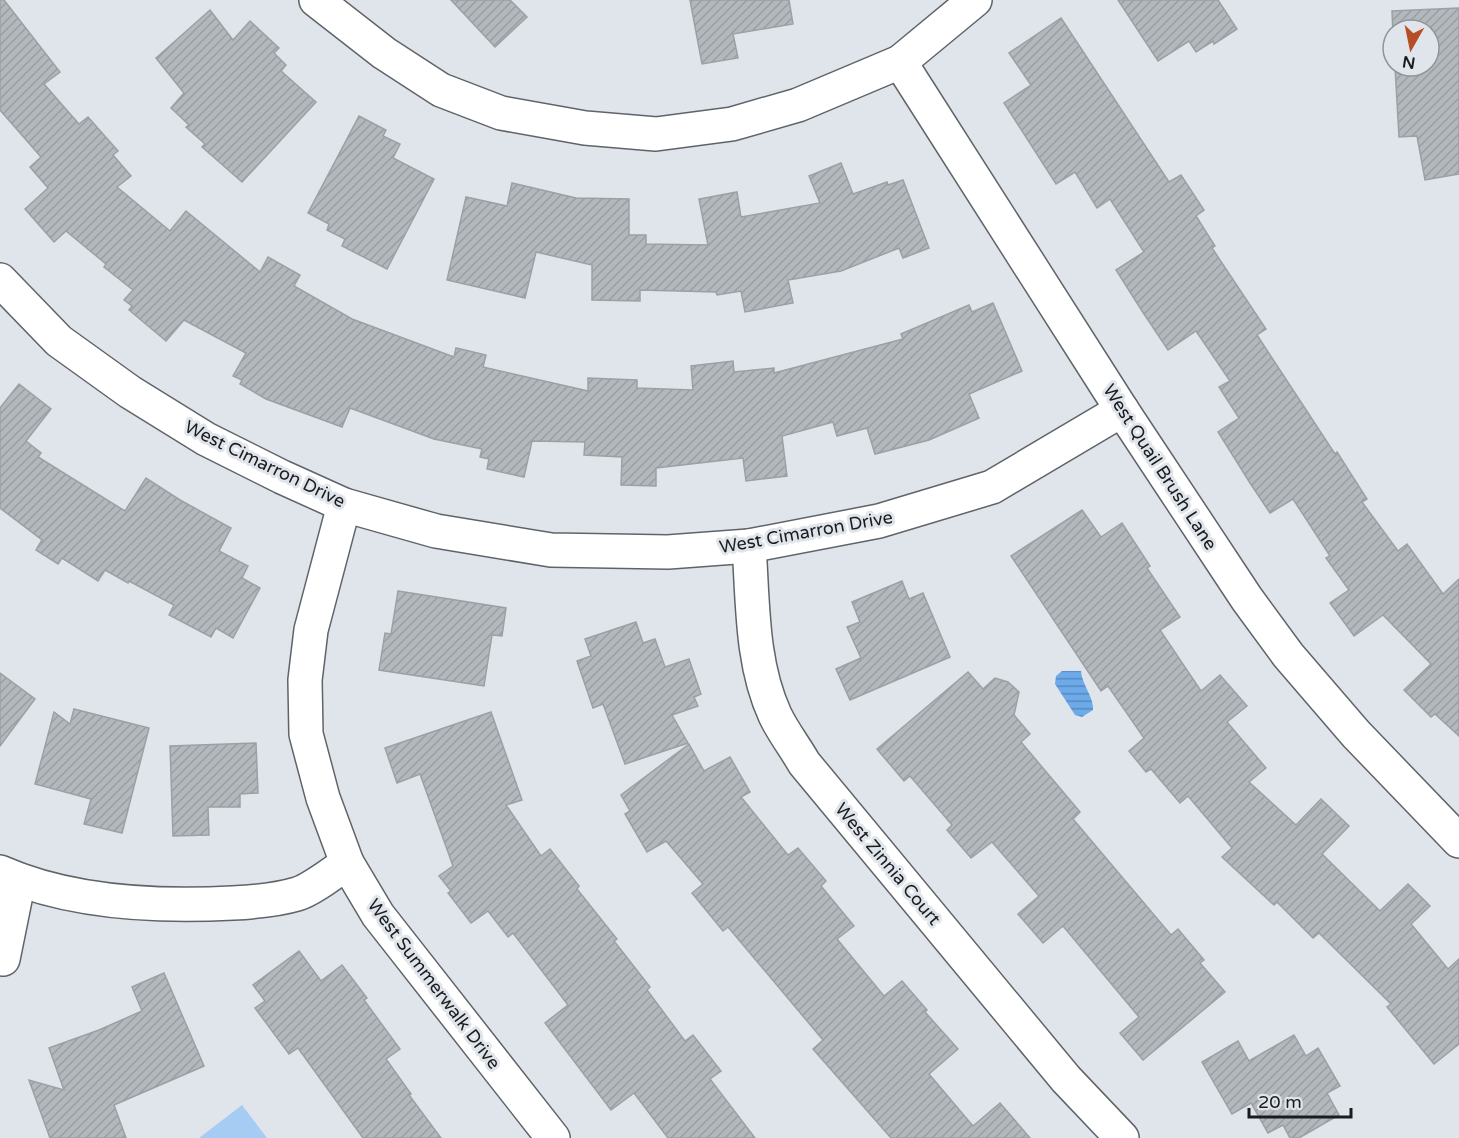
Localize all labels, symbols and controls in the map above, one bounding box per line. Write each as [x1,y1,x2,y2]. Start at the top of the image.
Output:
north arrow [1381,18,1441,78]
text: N [1401,51,1417,73]
street label: West Quail Brush Lane [1098,380,1222,554]
street label: West Cimarron Drive [181,416,349,512]
street label: West Cimarron Drive [718,506,894,558]
street label: West Zinnia Court [830,798,946,930]
street label: West Summerwalk Drive [363,895,505,1073]
scale bar [1249,1081,1351,1119]
text: 20 m [1258,1091,1302,1113]

